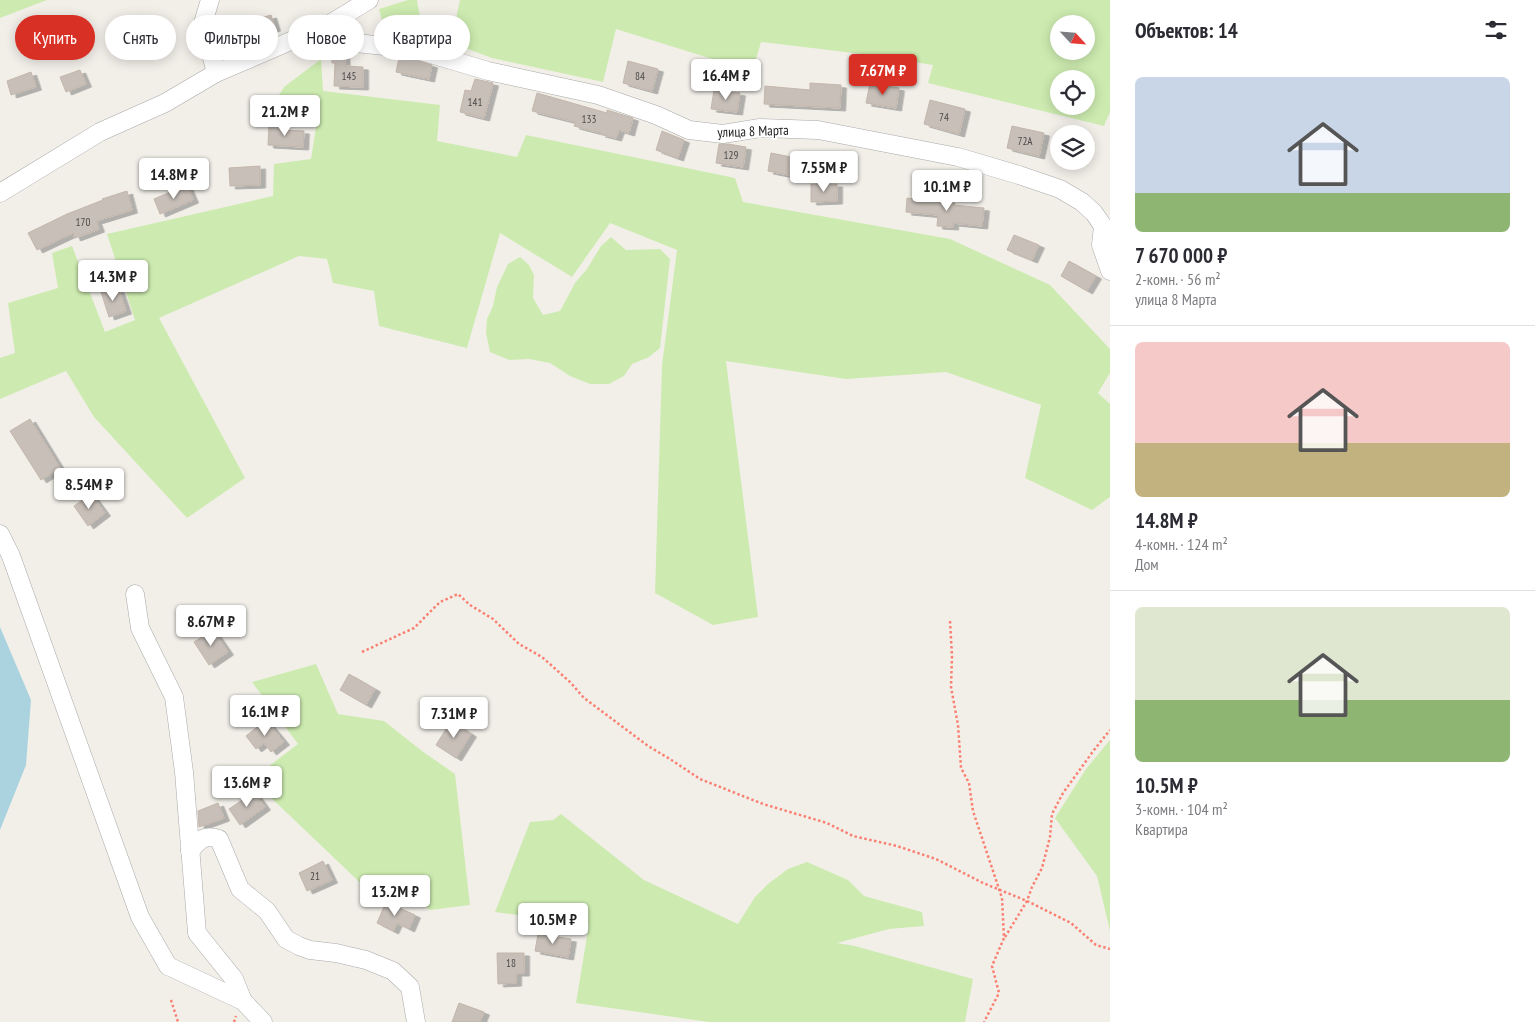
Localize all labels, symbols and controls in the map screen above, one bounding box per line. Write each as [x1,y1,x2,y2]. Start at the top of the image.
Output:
chip: Купить [15,15,95,60]
chip: Снять [105,15,176,60]
chip: Фильтры [186,15,278,60]
chip: Новое [288,15,364,60]
chip: Квартира [374,15,470,60]
north arrow [1050,15,1095,60]
map controls [1050,15,1095,170]
icon: filters [1482,16,1510,44]
text: Объектов: 14 [1135,17,1238,44]
pin: 7.67M ₽ [837,54,929,96]
pin: 16.4M ₽ [680,58,772,101]
text: 7.67M ₽ [860,60,906,80]
text: 16.4M ₽ [702,65,750,85]
house number: 145 [342,69,356,83]
house number: 84 [635,69,645,83]
button: locate [1050,70,1095,115]
pin: 21.2M ₽ [239,94,331,137]
house number: 141 [468,95,482,109]
text: 21.2M ₽ [261,101,309,121]
icon: home [1278,109,1368,199]
house number: 74 [939,110,949,124]
house number: 133 [582,112,596,126]
street label: улица 8 Марта [717,121,789,141]
button: layers [1050,125,1095,170]
house number: 72А [1017,134,1033,148]
house number: 129 [724,148,738,162]
pin: 7.55M ₽ [778,150,870,193]
text: 7.55M ₽ [801,157,847,177]
pin: 14.8M ₽ [128,158,220,200]
text: 14.8M ₽ [150,164,198,184]
pin: 10.1M ₽ [901,170,993,212]
text: 10.1M ₽ [923,176,971,196]
house number: 170 [76,215,90,229]
text: 7 670 000 ₽ [1135,242,1227,269]
pin: 14.3M ₽ [67,260,159,302]
text: 14.3M ₽ [89,266,137,286]
text: 2-комн. · 56 m² [1135,269,1221,289]
text: улица 8 Марта [1135,289,1217,309]
icon: home [1278,375,1368,465]
pin: 8.54M ₽ [43,468,135,510]
text: 8.54M ₽ [65,474,113,494]
text: 14.8M ₽ [1135,507,1198,534]
text: 4-комн. · 124 m² [1135,534,1228,554]
text: Дом [1135,554,1159,574]
pin: 8.67M ₽ [165,604,257,647]
text: 8.67M ₽ [187,611,235,631]
icon: home [1278,640,1368,730]
pin: 16.1M ₽ [219,694,311,737]
pin: 7.31M ₽ [408,696,500,739]
text: 16.1M ₽ [241,701,289,721]
text: 7.31M ₽ [431,703,477,723]
pin: 13.6M ₽ [201,766,293,808]
text: 13.6M ₽ [223,772,271,792]
text: 10.5M ₽ [1135,772,1198,799]
text: 3-комн. · 104 m² [1135,799,1228,819]
text: Квартира [1135,819,1188,839]
house number: 21 [310,869,320,883]
pin: 13.2M ₽ [349,874,441,917]
text: 13.2M ₽ [371,881,419,901]
pin: 10.5M ₽ [507,902,599,945]
text: 10.5M ₽ [529,909,577,929]
house number: 18 [506,956,516,970]

